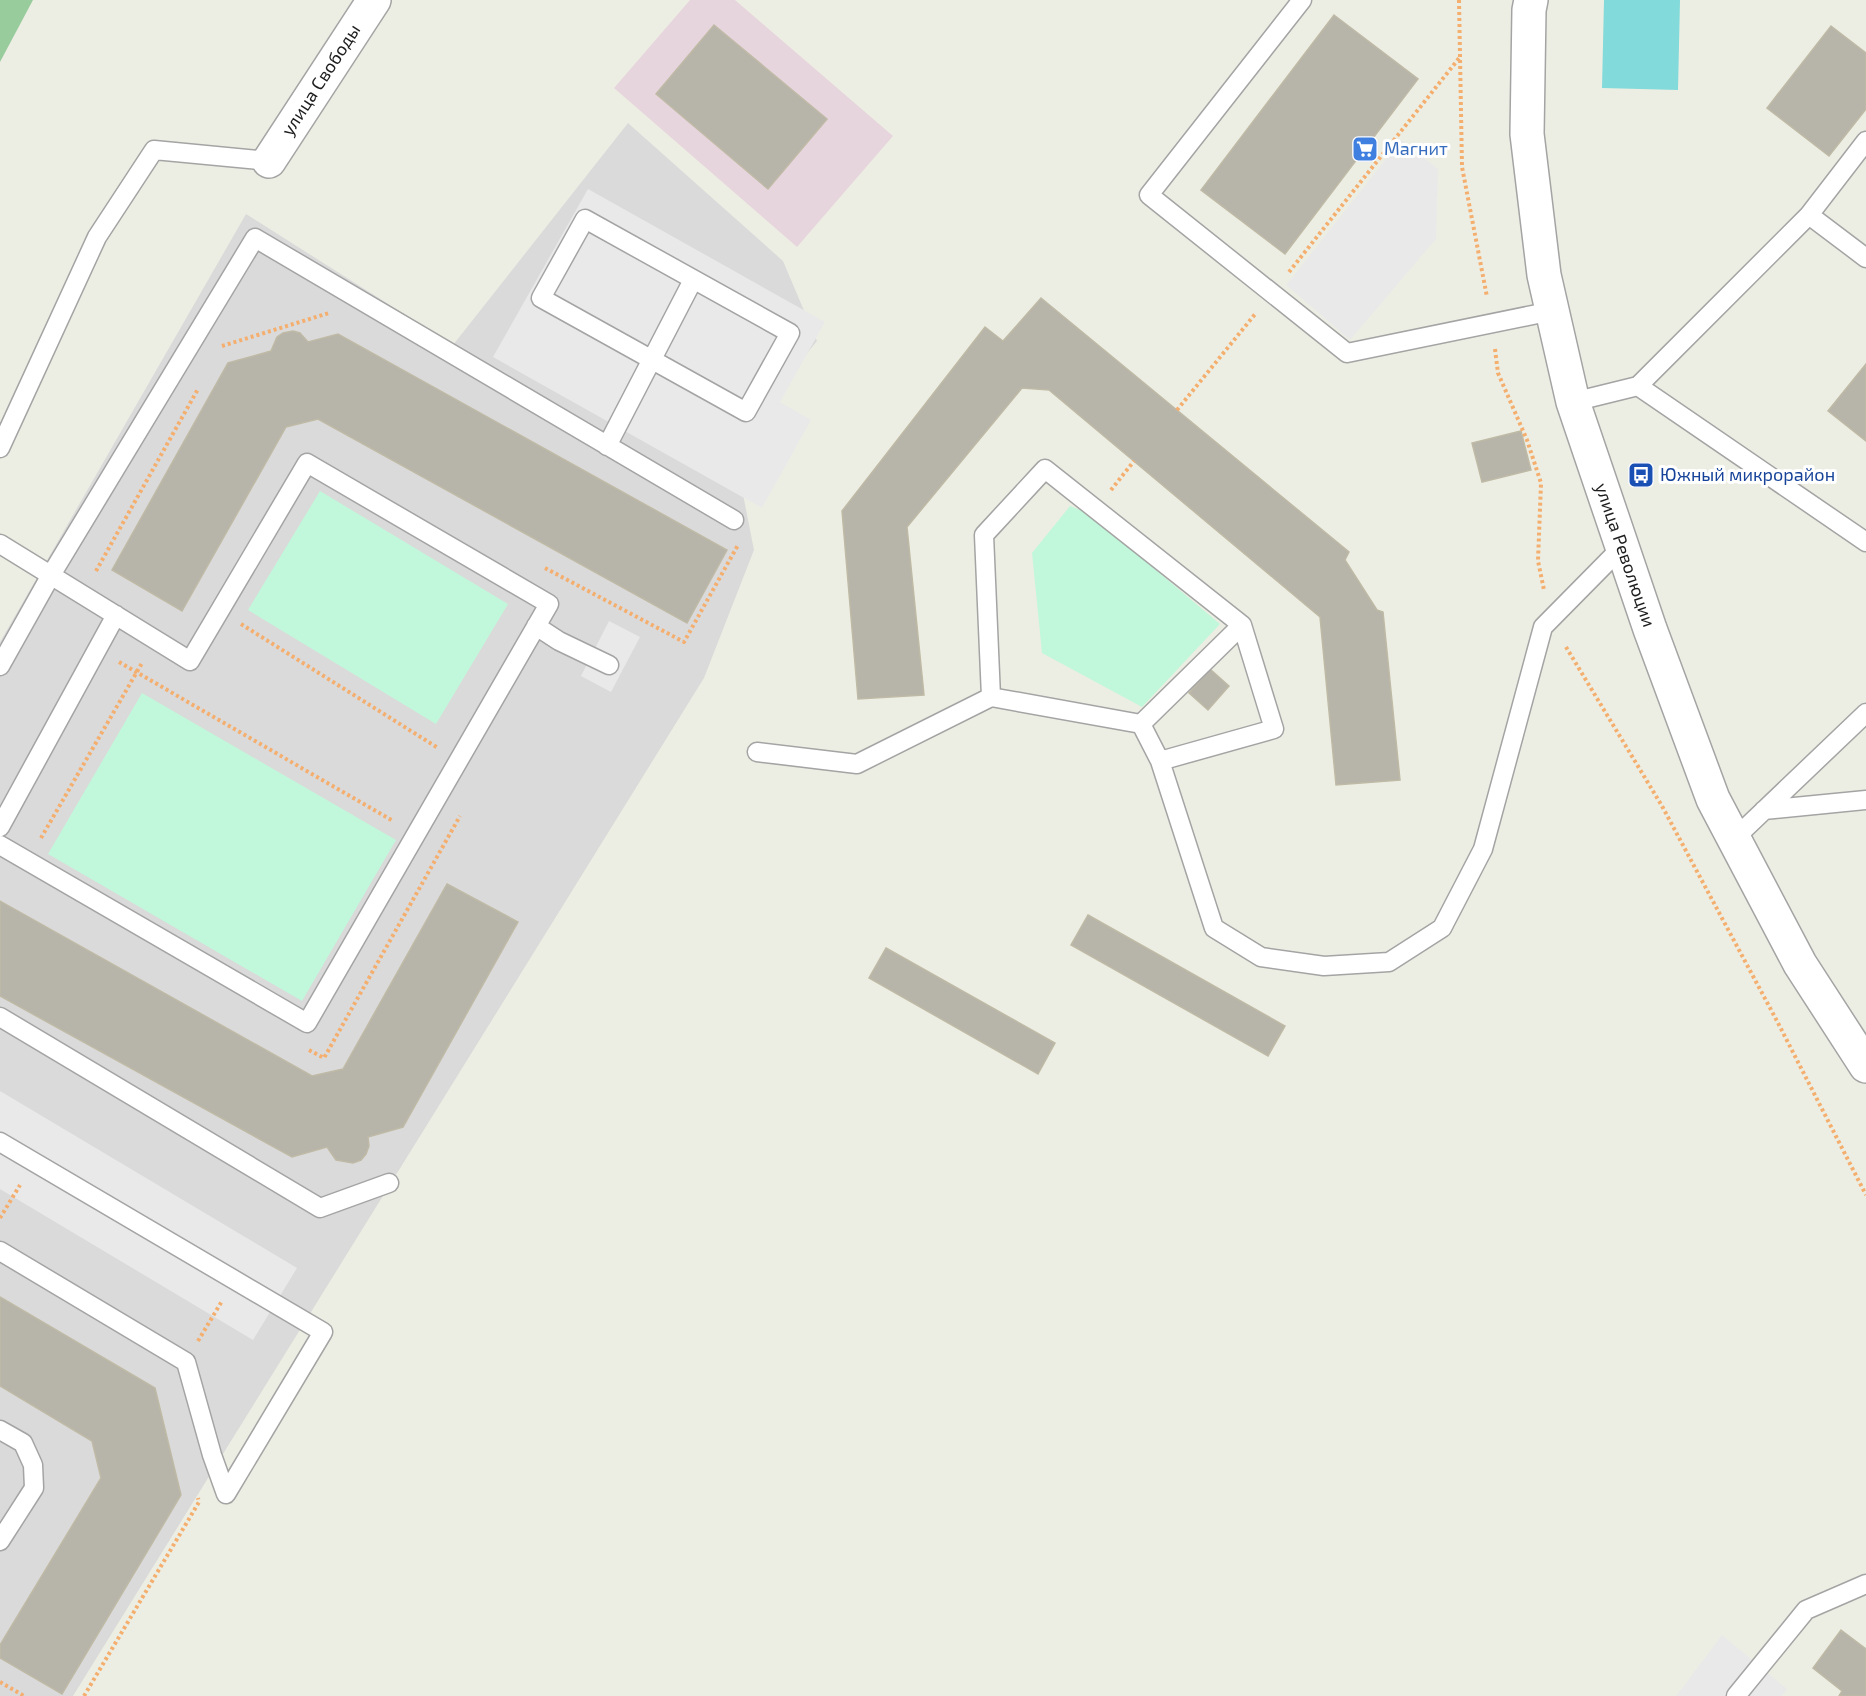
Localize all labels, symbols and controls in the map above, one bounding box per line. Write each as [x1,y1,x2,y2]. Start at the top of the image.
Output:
street label: улица Свободы [276,19,364,139]
supermarket icon: Магнит [1350,134,1380,164]
place label: Магнит [1384,137,1448,159]
bus stop icon: Южный микрорайон [1626,460,1656,490]
place label: Южный микрорайон [1660,463,1835,485]
street label: улица Революции [1591,480,1661,630]

